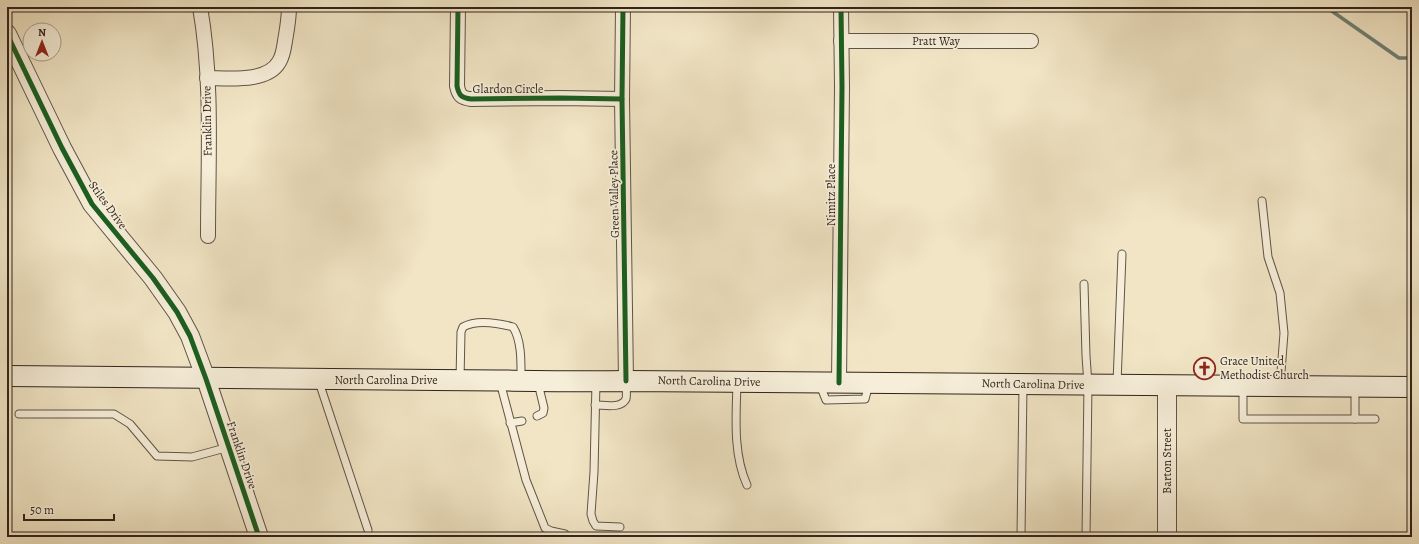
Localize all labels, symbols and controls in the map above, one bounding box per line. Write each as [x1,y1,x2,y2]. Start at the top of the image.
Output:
north arrow [22,22,62,62]
text: N [38,25,46,40]
street label: Pratt Way [912,33,961,49]
street label: Glardon Circle [473,81,543,97]
street label: Franklin Drive [198,86,216,156]
street label: Green Valley Place [605,150,623,238]
street label: Nimitz Place [823,164,839,226]
street label: Stiles Drive [85,178,131,232]
place label: Grace United Methodist Church [1220,353,1310,383]
church icon: Grace United Methodist Church [1192,355,1218,381]
street label: North Carolina Drive [334,372,438,388]
street label: North Carolina Drive [657,372,761,390]
street label: North Carolina Drive [981,375,1085,393]
street label: Franklin Drive [223,419,261,491]
street label: Barton Street [1159,428,1175,494]
scale bar [24,496,114,522]
text: 50 m [30,502,54,518]

